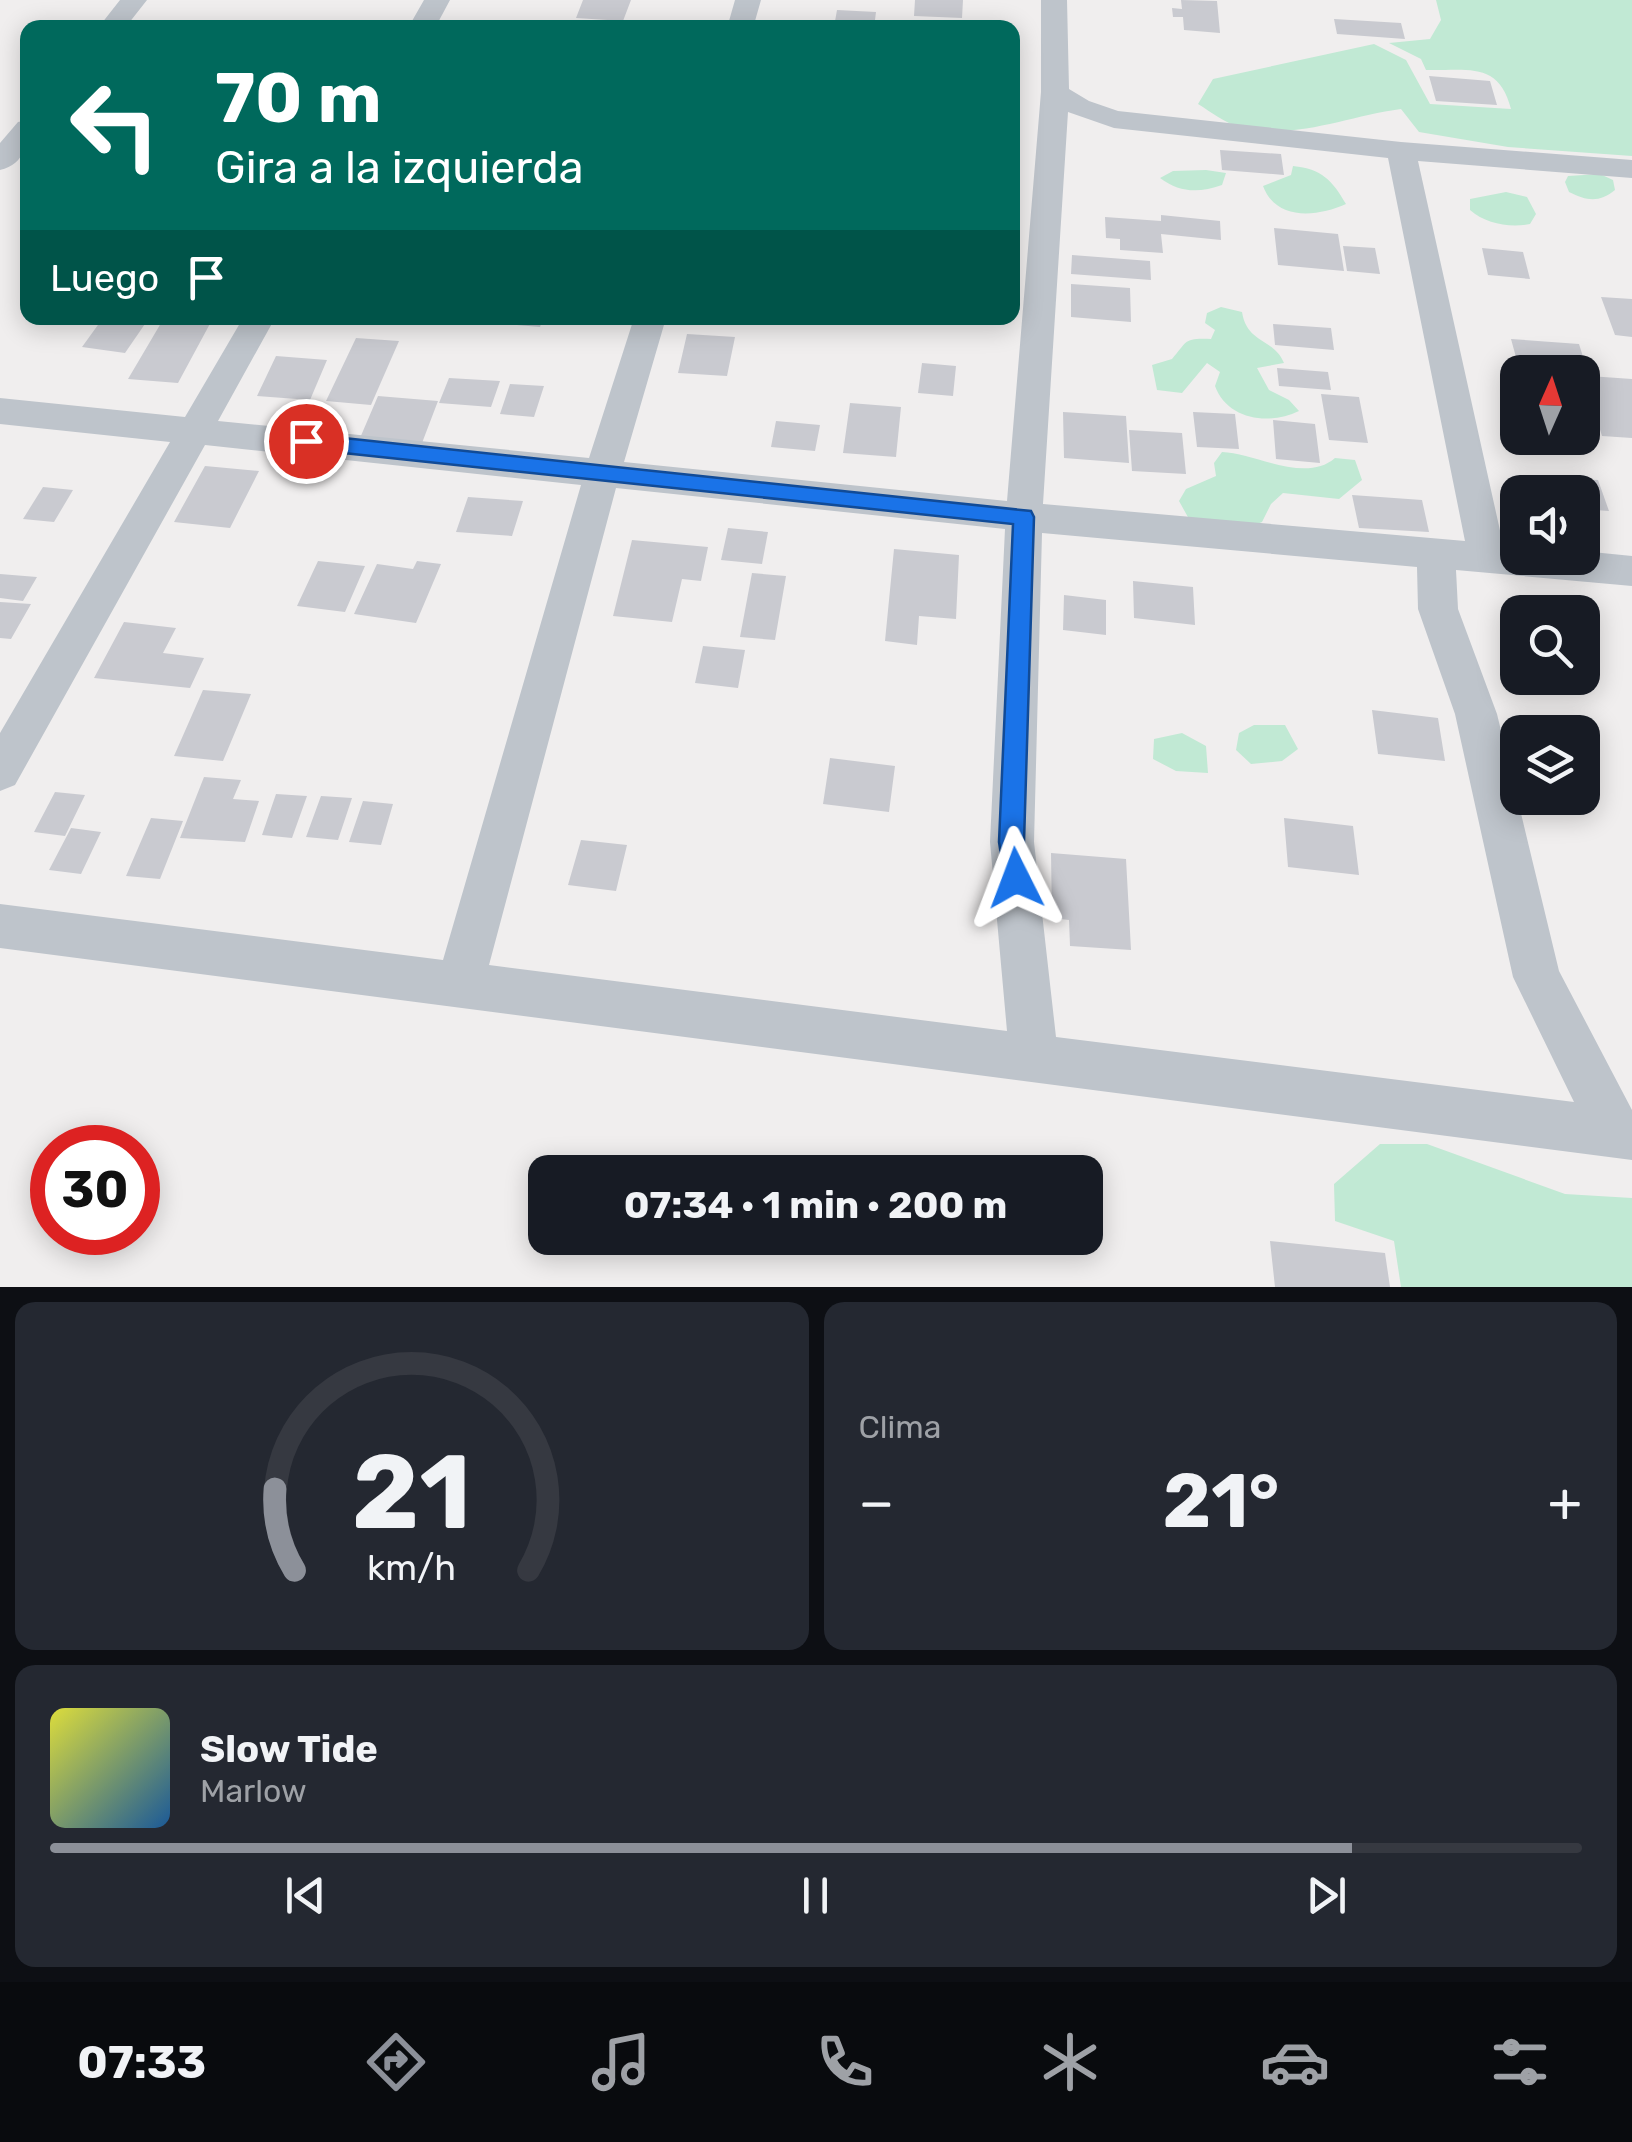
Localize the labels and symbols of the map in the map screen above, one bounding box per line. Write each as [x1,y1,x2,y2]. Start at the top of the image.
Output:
north arrow [1500,355,1600,455]
pin [264,399,349,484]
position arrow [964,826,1068,930]
speed limit sign: 30 [30,1125,160,1255]

